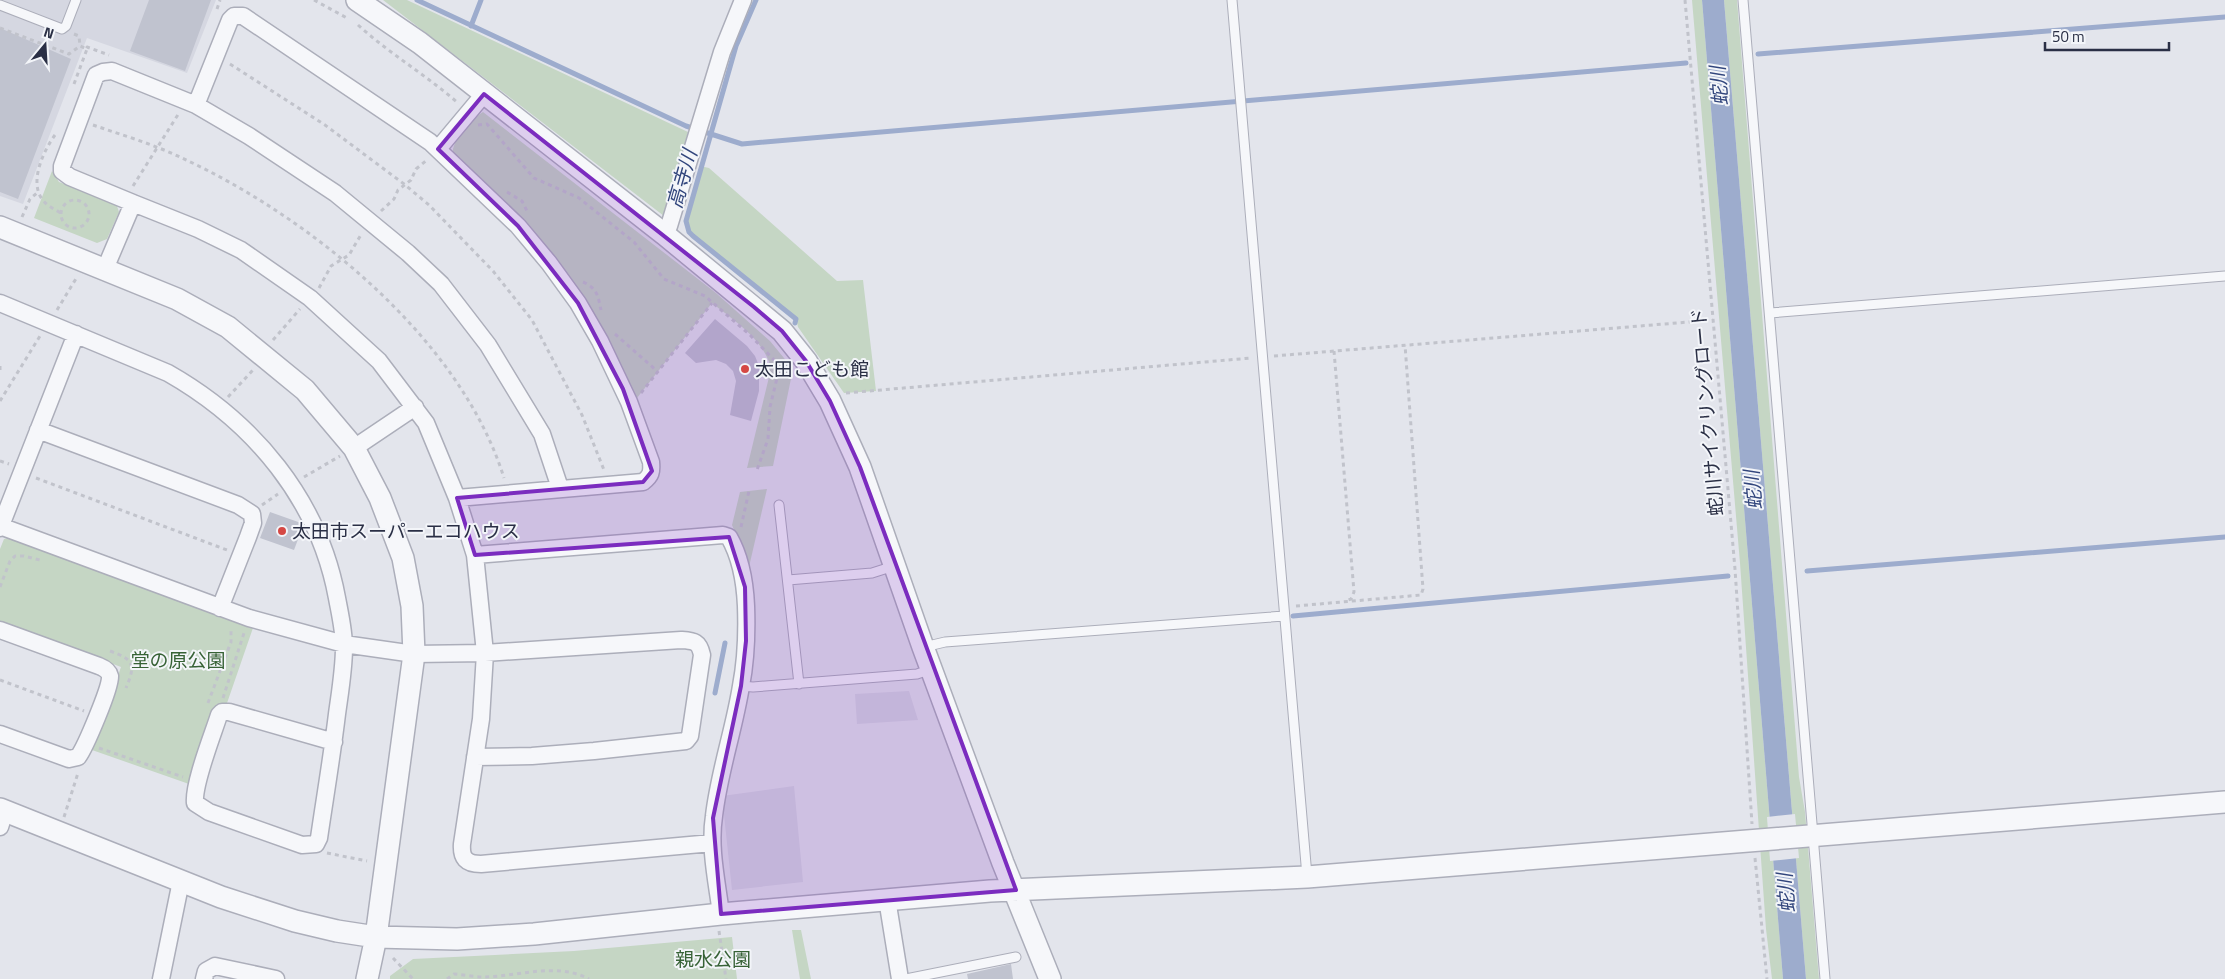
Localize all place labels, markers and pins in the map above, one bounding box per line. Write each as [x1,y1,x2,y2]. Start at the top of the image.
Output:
place label: 太田こども館 [755,354,869,383]
marker: 太田こども館 [739,363,751,375]
place label: 太田市スーパーエコハウス [292,516,520,545]
marker: 太田市スーパーエコハウス [276,525,288,537]

